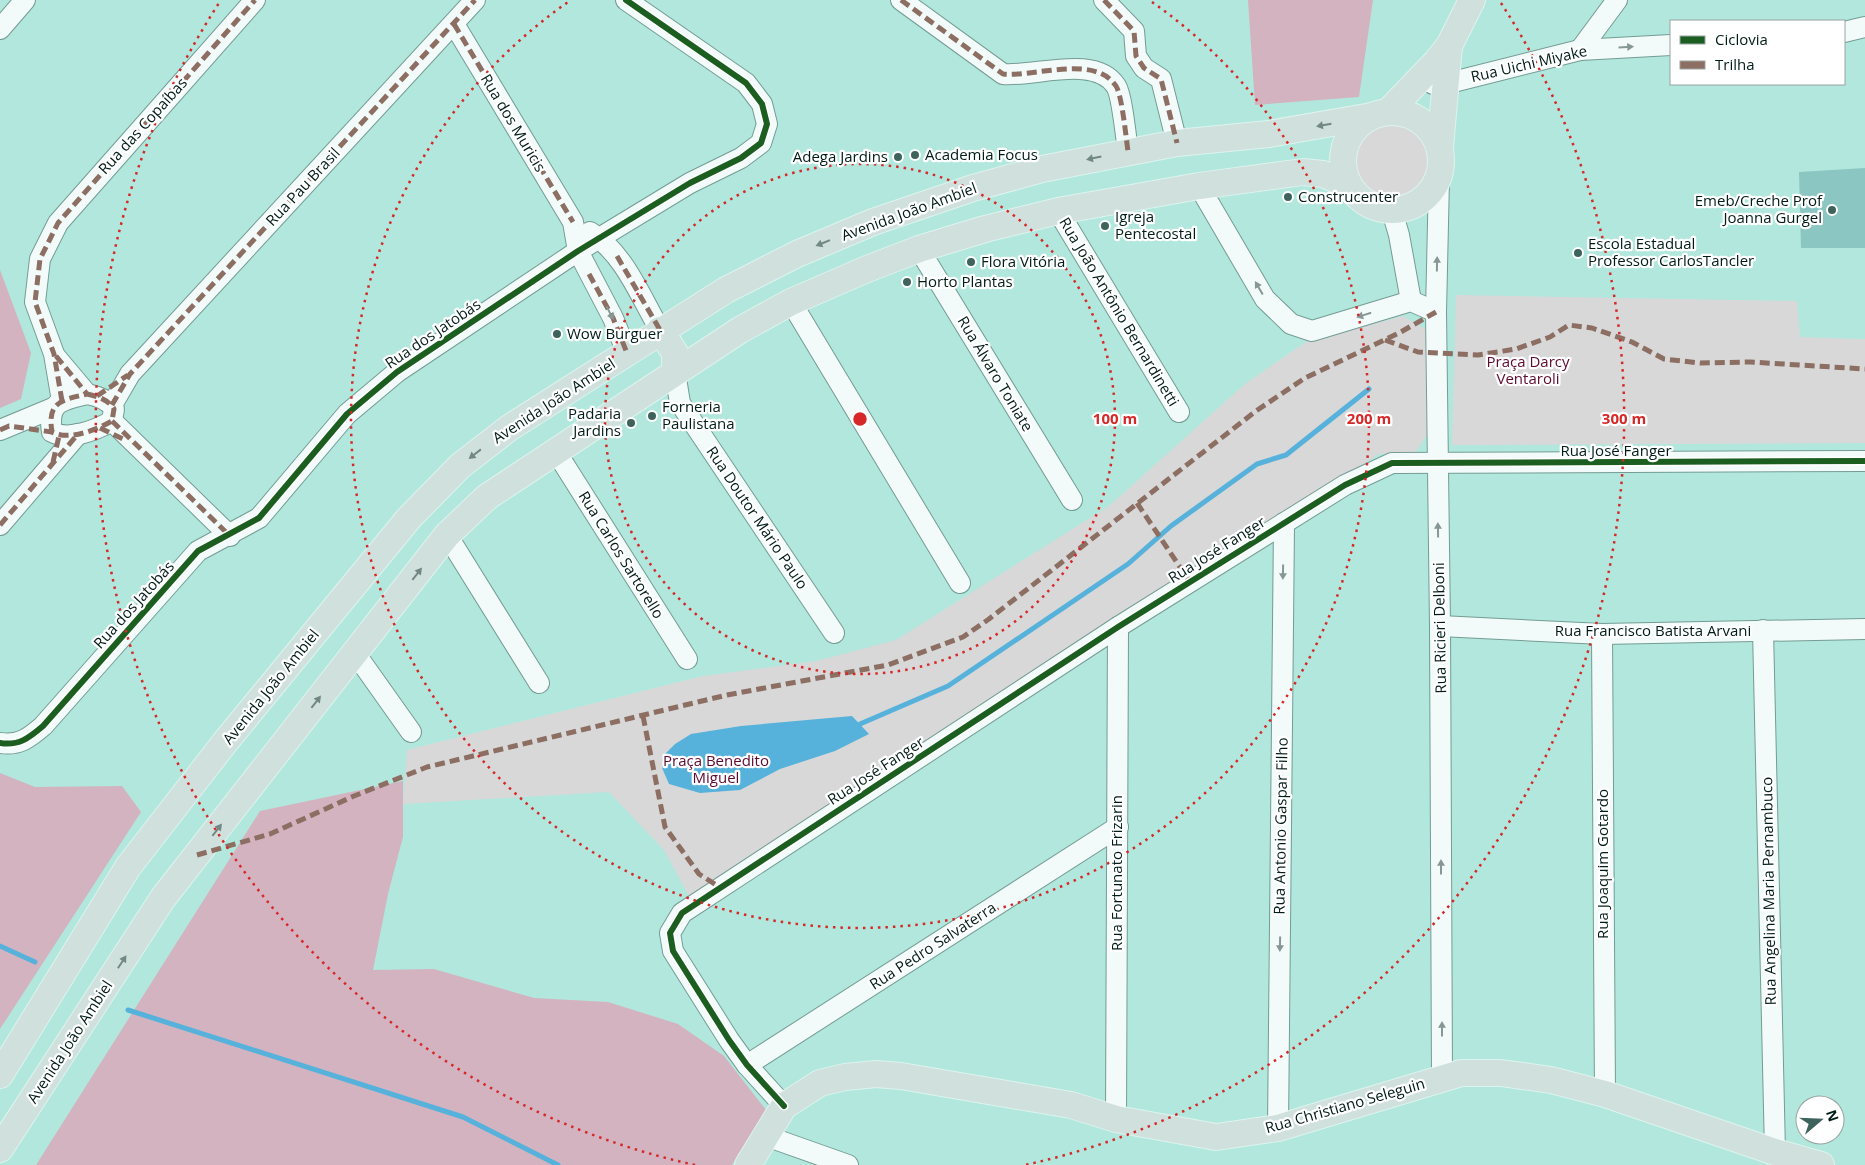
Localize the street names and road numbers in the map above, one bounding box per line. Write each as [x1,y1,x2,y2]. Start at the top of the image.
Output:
street label: Rua Uichi Miyake [1469,40,1589,86]
street label: Rua dos Muricis [477,70,551,175]
street label: Rua das Copaíbas [93,73,191,178]
street label: Rua Pau Brasil [261,143,344,230]
street label: Avenida João Ambiel [838,177,979,245]
street label: Rua João Antônio Bernardinetti [1055,213,1184,410]
street label: Rua dos Jatobás [381,294,484,373]
street label: Rua Álvaro Toniate [953,312,1038,435]
street label: Avenida João Ambiel [488,353,619,447]
street label: Rua José Fanger [1560,440,1672,460]
street label: Rua Doutor Mário Paulo [703,442,813,593]
street label: Rua Carlos Sartorello [575,487,669,622]
street label: Rua José Fanger [1164,511,1269,587]
street label: Rua dos Jatobás [89,556,178,652]
street label: Rua Ricieri Delboni [1428,562,1450,694]
street label: Rua Francisco Batista Arvani [1555,620,1751,640]
street label: Avenida João Ambiel [218,625,323,748]
street label: Rua José Fanger [823,731,928,809]
street label: Rua Antonio Gaspar Filho [1268,737,1292,915]
street label: Rua Angelina Maria Pernambuco [1756,777,1780,1005]
street label: Rua Joaquim Gotardo [1592,789,1612,939]
street label: Rua Fortunato Frizarin [1106,795,1126,951]
street label: Rua Pedro Salvaterra [865,897,1000,994]
street label: Avenida João Ambiel [22,976,116,1107]
street label: Rua Christiano Seleguin [1263,1073,1427,1137]

